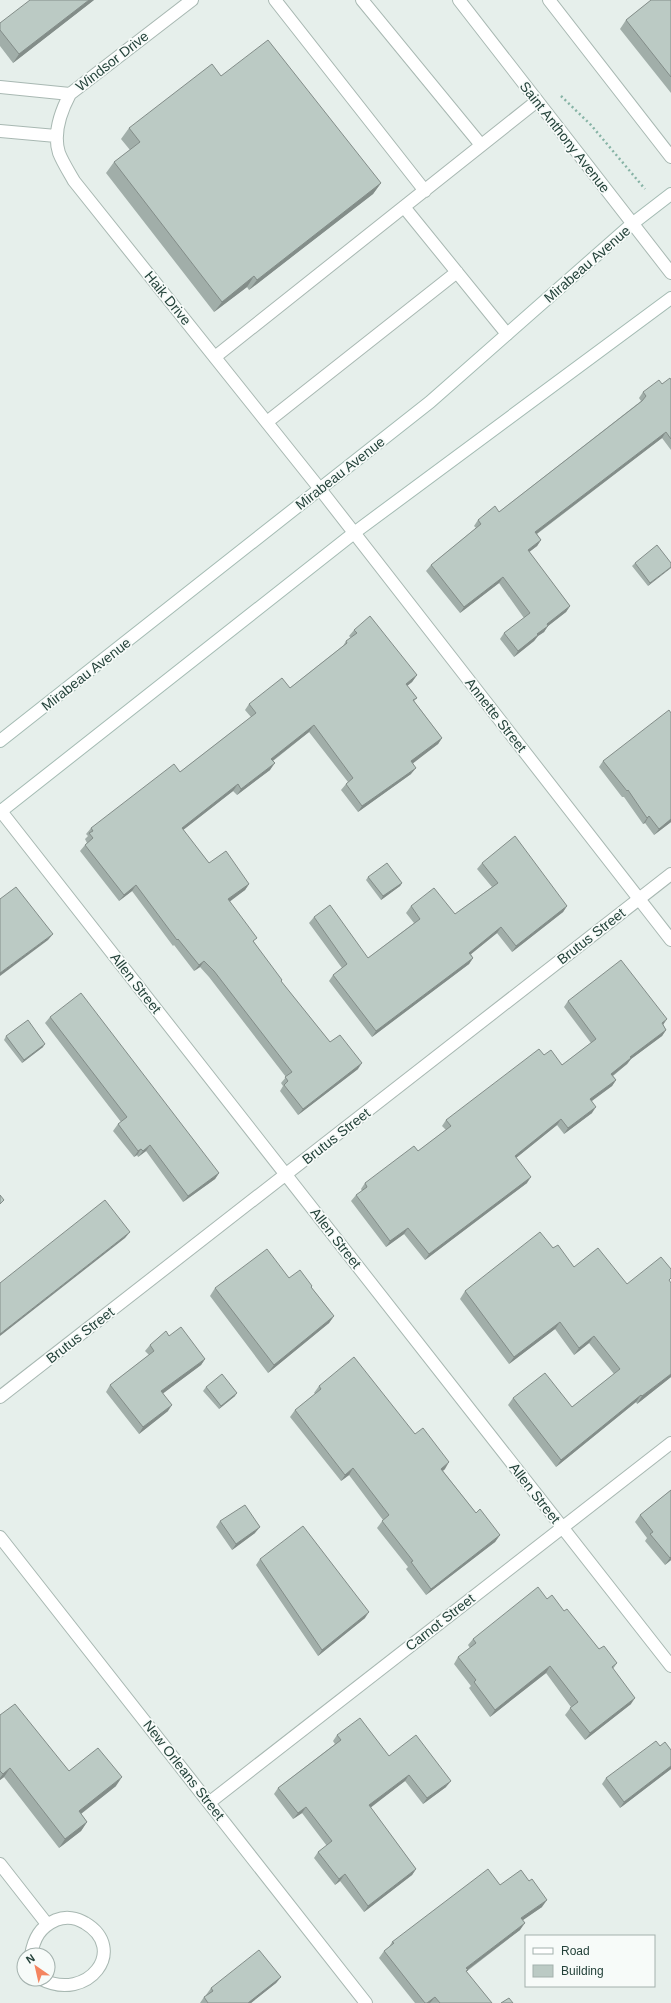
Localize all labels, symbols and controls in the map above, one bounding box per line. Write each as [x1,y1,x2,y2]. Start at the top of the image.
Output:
street label: Windsor Drive [72,28,152,94]
street label: Saint Anthony Avenue [517,78,614,196]
street label: Mirabeau Avenue [541,222,633,306]
street label: Haik Drive [141,268,195,328]
street label: Mirabeau Avenue [292,433,388,513]
street label: Mirabeau Avenue [38,634,134,714]
street label: Annette Street [462,675,530,755]
street label: Brutus Street [554,904,628,967]
street label: Allen Street [107,950,165,1017]
street label: Brutus Street [299,1104,373,1167]
street label: Allen Street [307,1205,365,1272]
street label: Brutus Street [43,1303,117,1366]
street label: Allen Street [506,1460,564,1527]
street label: Carnot Street [402,1590,478,1654]
street label: New Orleans Street [140,1717,228,1823]
legend [525,1935,655,1987]
text: Road [561,1944,590,1958]
north arrow [16,1947,56,1987]
text: N [24,1951,37,1966]
text: Building [561,1964,604,1978]

